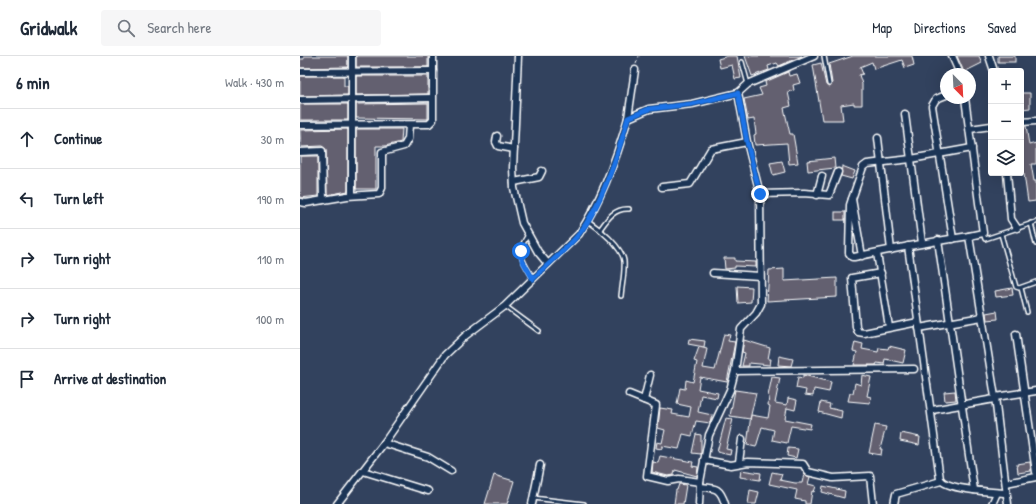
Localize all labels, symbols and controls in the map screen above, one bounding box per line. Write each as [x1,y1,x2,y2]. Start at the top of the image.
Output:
search box [101,10,381,46]
text: Gridwalk [20,15,77,41]
icon: search [115,17,137,39]
text: Search here [147,17,211,38]
text: Map [872,18,892,37]
text: Directions [914,18,965,37]
text: Saved [987,18,1016,37]
north arrow [940,68,976,104]
map controls [988,68,1024,176]
button: + [988,68,1024,104]
text: 6 min [16,71,50,94]
text: Walk · 430 m [225,73,284,91]
button: − [988,104,1024,140]
icon: ahead [16,128,38,150]
text: Continue [54,128,102,149]
text: 30 m [261,130,284,148]
button: layers [988,140,1024,176]
route end [751,185,769,203]
icon: left [16,188,38,210]
text: Turn left [54,188,104,209]
text: 190 m [257,190,284,208]
route start [512,242,530,260]
icon: right [16,248,38,270]
text: Turn right [54,248,110,269]
text: 110 m [257,250,284,268]
icon: right [16,308,38,330]
text: Turn right [54,308,110,329]
text: 100 m [256,310,284,328]
icon: arrive [16,368,38,390]
text: Arrive at destination [54,368,166,389]

